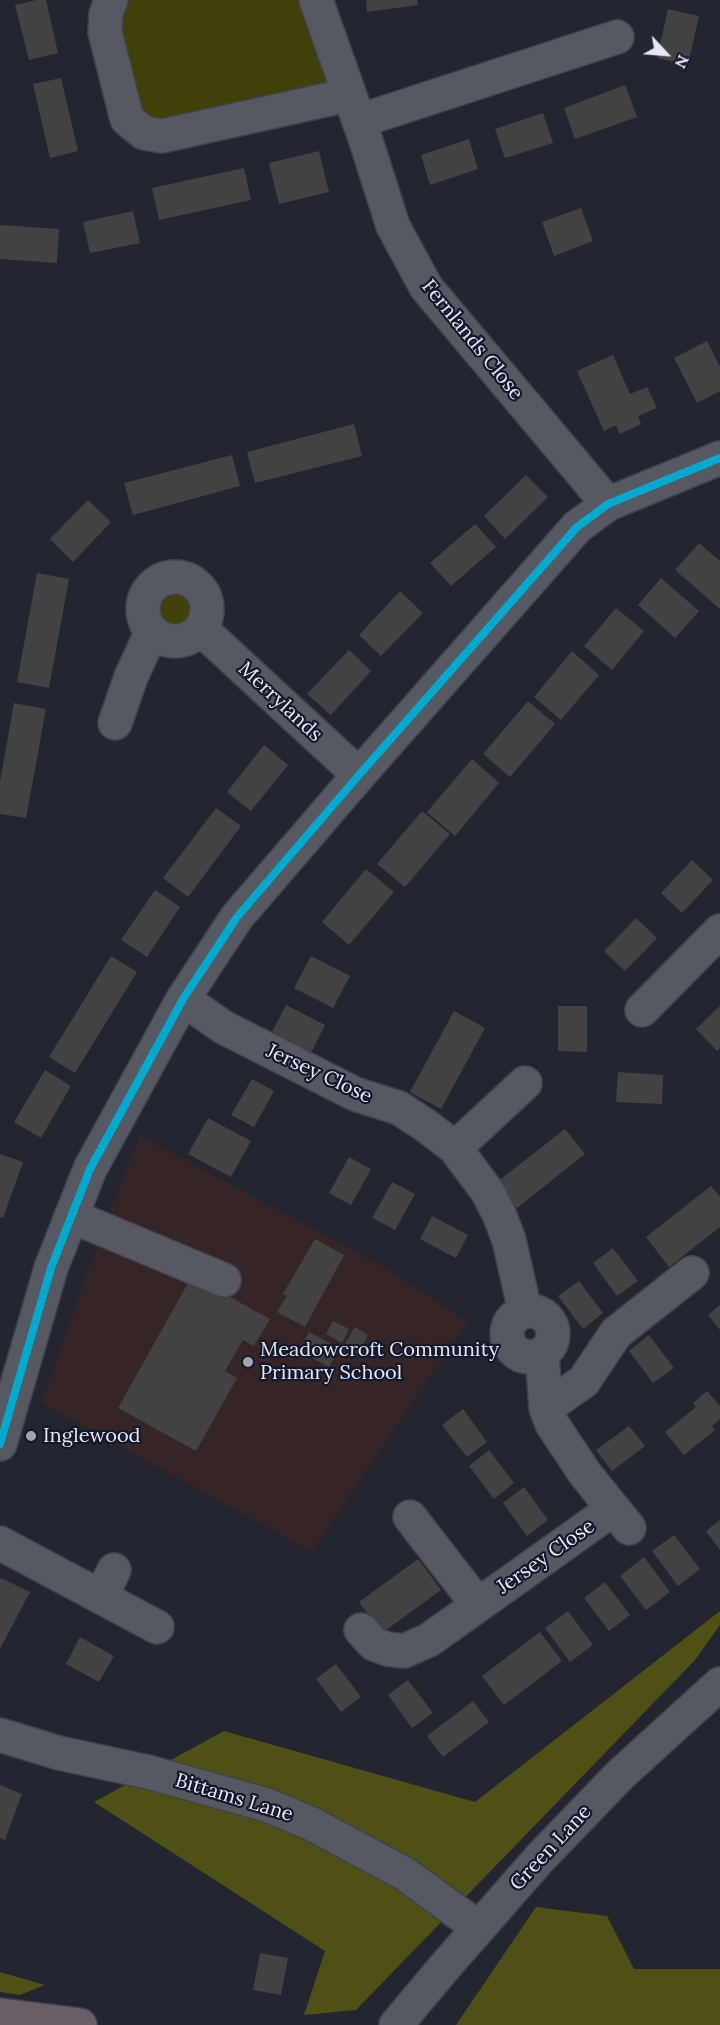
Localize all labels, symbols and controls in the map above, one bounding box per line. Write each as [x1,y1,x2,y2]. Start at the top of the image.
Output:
north arrow [636,24,696,84]
text: N [670,52,694,72]
street label: Fernlands Close [416,275,528,405]
street label: Merrylands [233,657,327,747]
street label: Jersey Close [262,1039,376,1109]
place label: Meadowcroft Community Primary School [260,1338,499,1385]
marker: Meadowcroft Community Primary School [241,1355,255,1369]
place label: Inglewood [43,1424,141,1448]
marker: Inglewood [24,1429,38,1443]
street label: Jersey Close [493,1515,599,1599]
street label: Bittams Lane [172,1769,296,1827]
street label: Green Lane [505,1800,597,1896]

